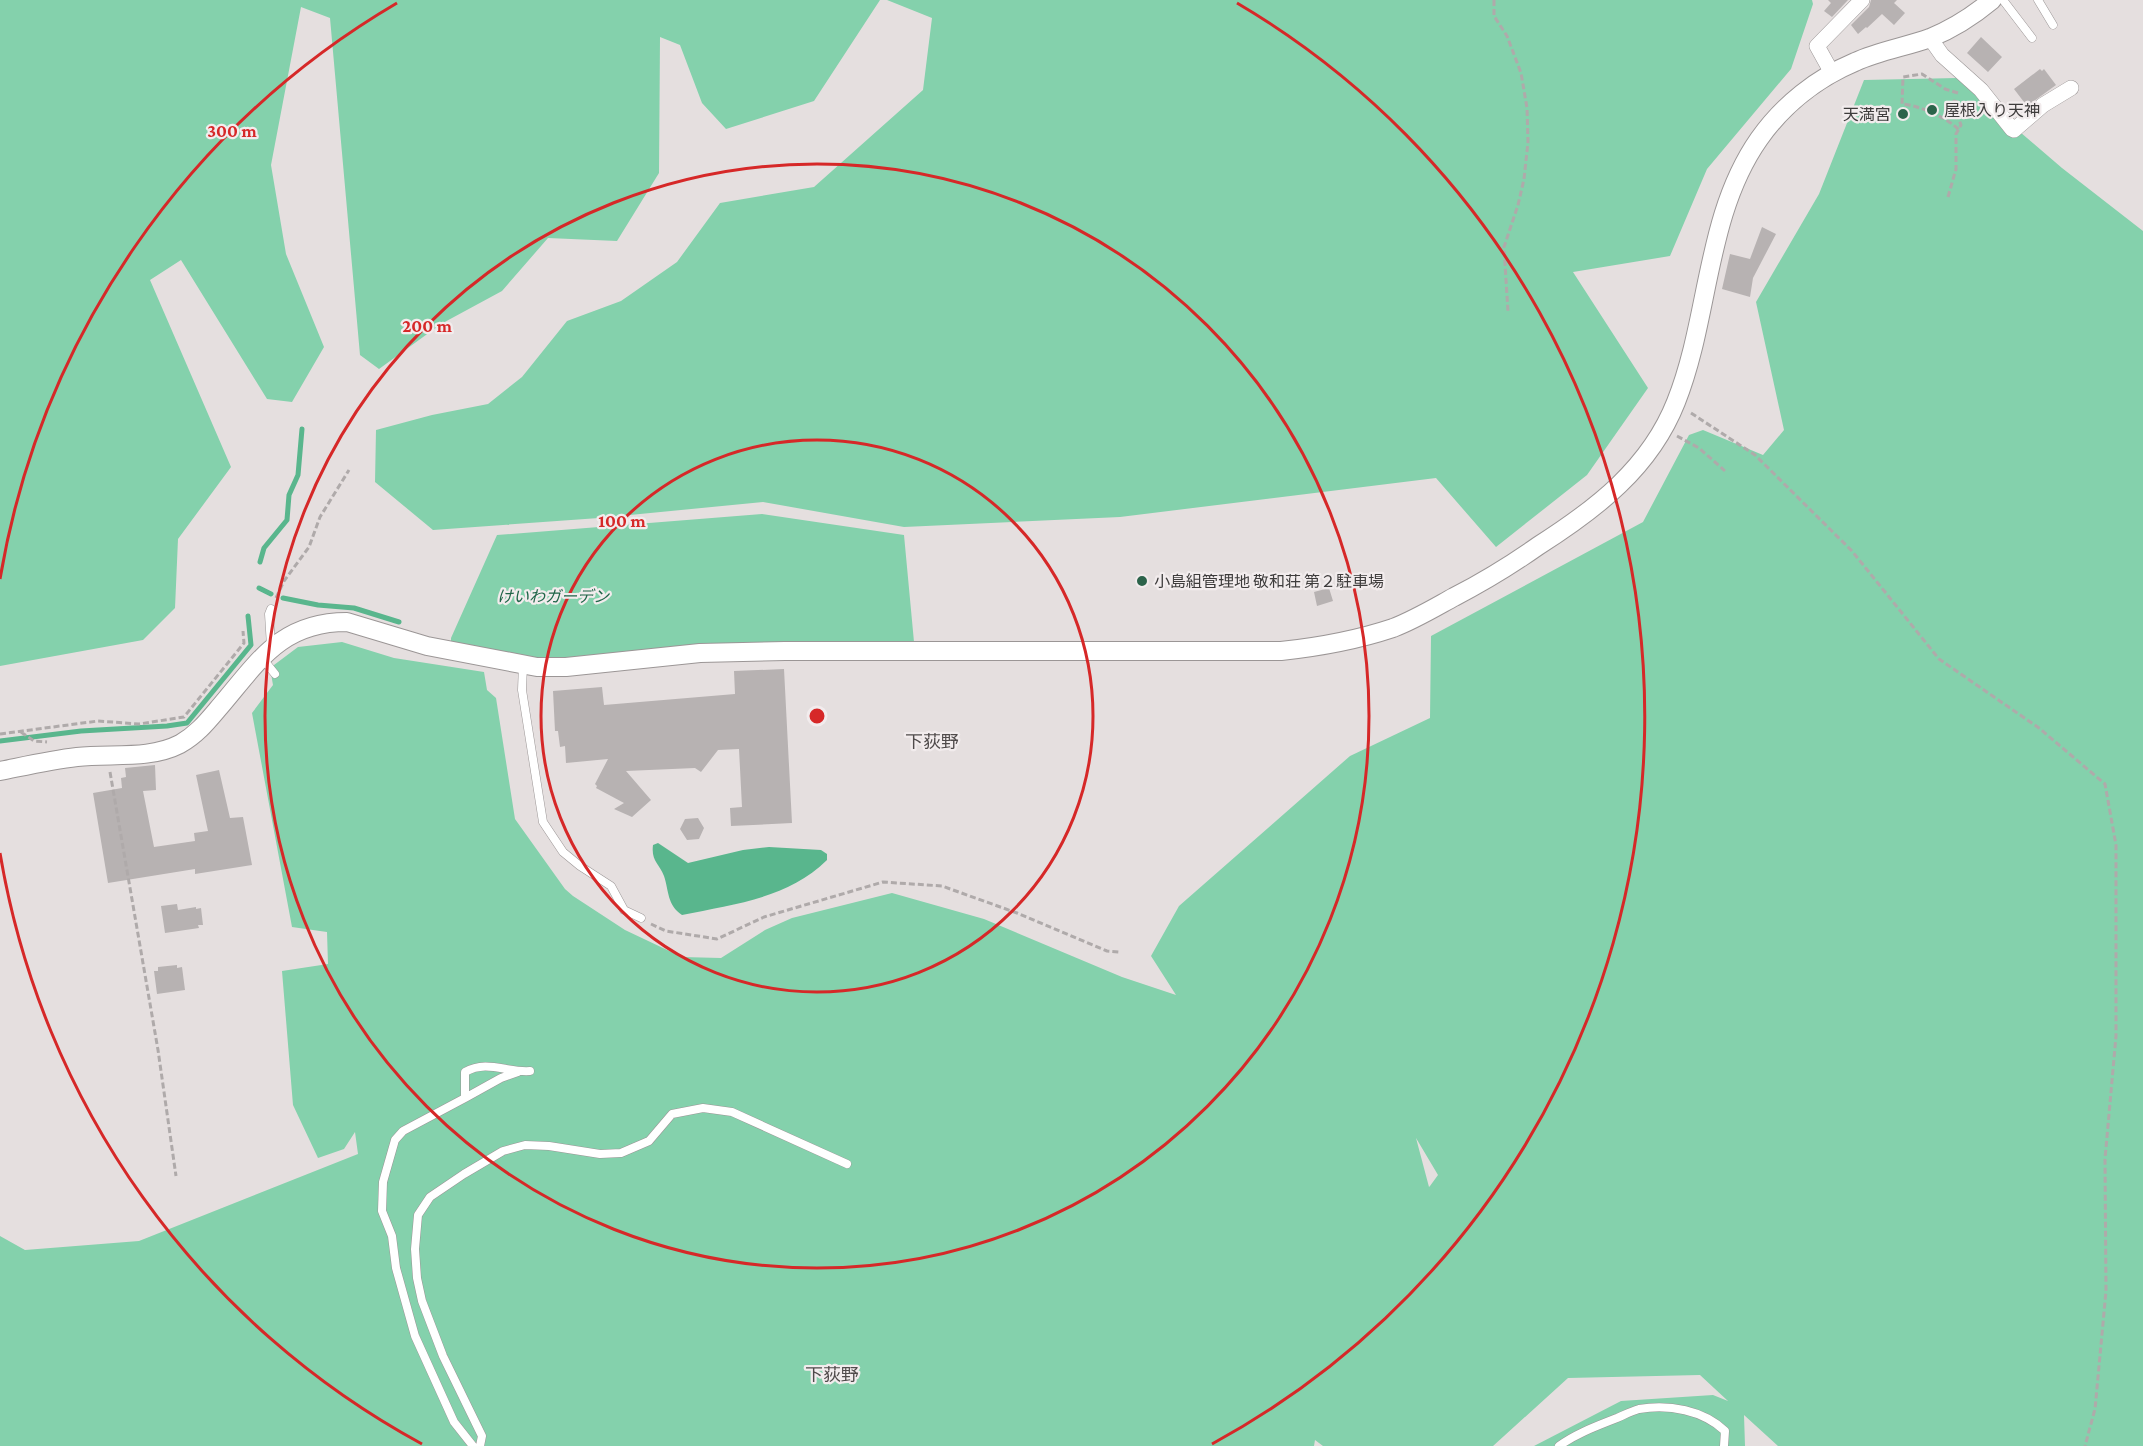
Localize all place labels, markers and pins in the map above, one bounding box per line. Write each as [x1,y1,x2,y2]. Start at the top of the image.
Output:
place label: 屋根入り天神 [1944,102,2040,119]
marker: 屋根入り天神 [1925,103,1939,117]
place label: 天満宮 [1843,106,1891,123]
marker: 天満宮 [1896,107,1910,121]
place label: 小島組管理地 敬和荘 第２駐車場 [1154,573,1384,590]
marker: 小島組管理地 敬和荘 第２駐車場 [1135,574,1149,588]
centre of rings [807,706,827,726]

